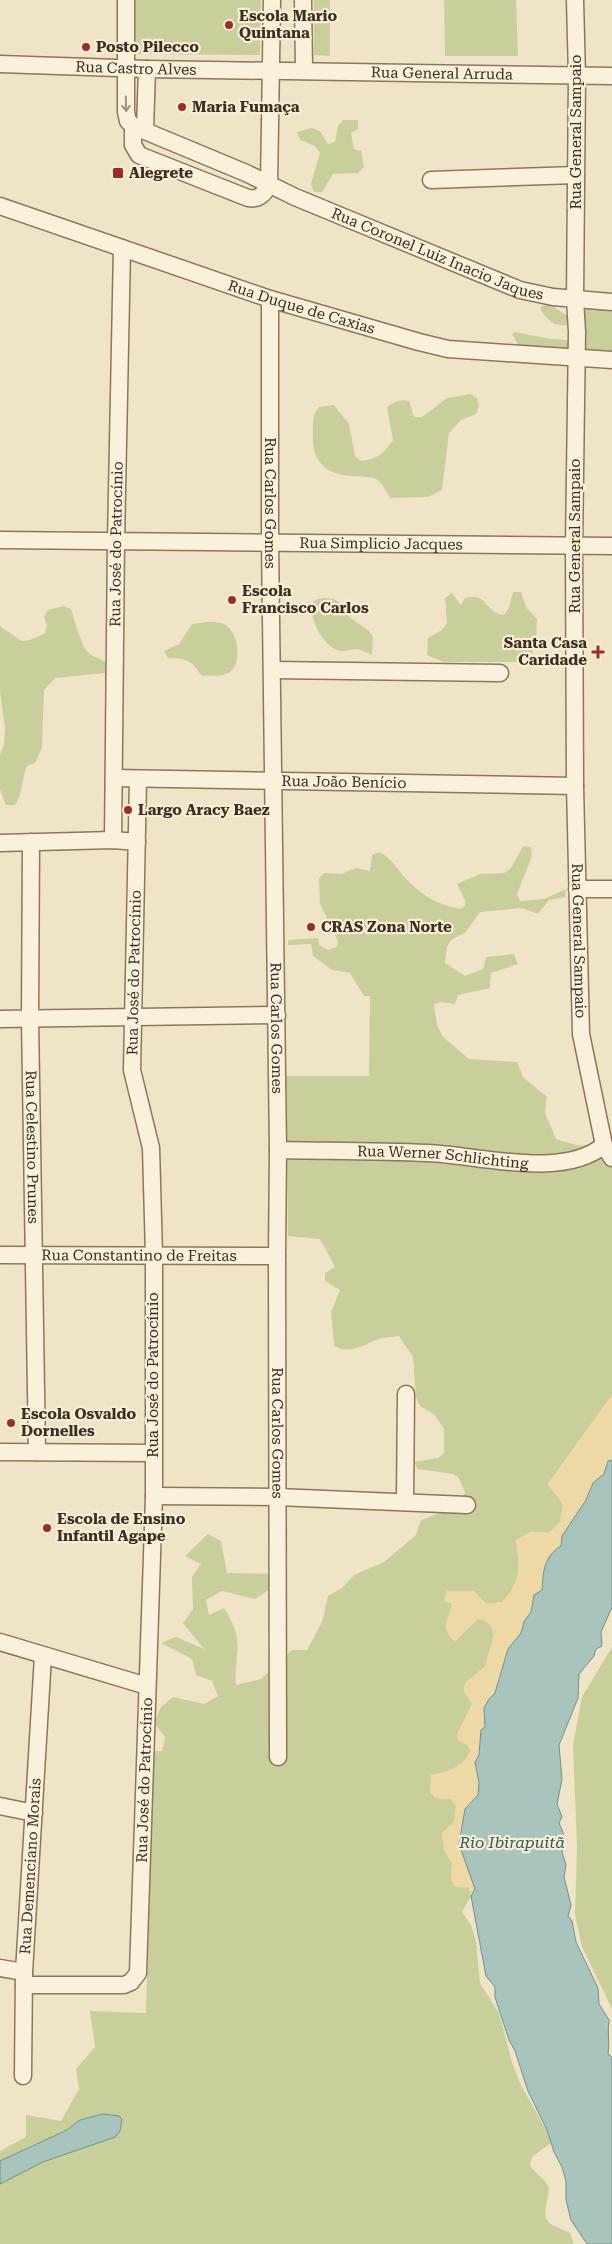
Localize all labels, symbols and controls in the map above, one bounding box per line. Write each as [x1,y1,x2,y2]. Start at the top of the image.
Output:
place label: Escola Mario Quintana [239,7,338,42]
marker: Escola Mario Quintana [223,19,235,31]
place label: Posto Pilecco [96,38,199,56]
marker: Posto Pilecco [80,41,92,53]
street label: Rua General Sampaio [567,54,585,210]
street label: Rua Castro Alves [75,58,197,79]
street label: Rua General Arruda [371,63,513,84]
one-way arrow [121,96,131,112]
place label: Maria Fumaça [192,98,300,116]
marker: Maria Fumaça [176,101,188,113]
place label: Alegrete [129,164,193,182]
marker: Alegrete [111,166,125,180]
street label: Rua Coronel Luiz Inacio Jaques [329,204,545,304]
street label: Rua Duque de Caxias [225,276,377,338]
street label: Rua Carlos Gomes [261,437,279,569]
street label: Rua General Sampaio [566,458,584,614]
street label: Rua José do Patrocínio [106,461,127,627]
street label: Rua Simplicio Jacques [299,534,463,554]
place label: Escola Francisco Carlos [242,582,369,617]
marker: Escola Francisco Carlos [226,594,238,606]
place label: Santa Casa Caridade [504,634,587,669]
marker: Santa Casa Caridade [591,645,605,659]
street label: Rua João Benício [281,772,407,792]
place label: Largo Aracy Baez [138,801,270,819]
marker: Largo Aracy Baez [122,804,134,816]
street label: Rua General Sampaio [568,863,590,1019]
street label: Rua José do Patrocínio [123,890,145,1056]
place label: CRAS Zona Norte [321,918,452,936]
marker: CRAS Zona Norte [305,921,317,933]
street label: Rua Carlos Gomes [267,962,286,1094]
street label: Rua Celestino Prunes [22,1070,42,1224]
street label: Rua Werner Schlichting [357,1142,529,1172]
street label: Rua Constantino de Freitas [41,1246,237,1265]
street label: Rua José do Patrocínio [144,1292,162,1458]
street label: Rua Carlos Gomes [268,1367,286,1499]
place label: Escola Osvaldo Dornelles [21,1405,136,1440]
marker: Escola Osvaldo Dornelles [5,1417,17,1429]
place label: Escola de Ensino Infantil Agape [57,1510,186,1545]
marker: Escola de Ensino Infantil Agape [41,1522,53,1534]
street label: Rua José do Patrocínio [133,1697,156,1863]
street label: Rua Demenciano Morais [16,1778,45,1955]
water label: Rio Ibirapuitã [458,1833,565,1852]

